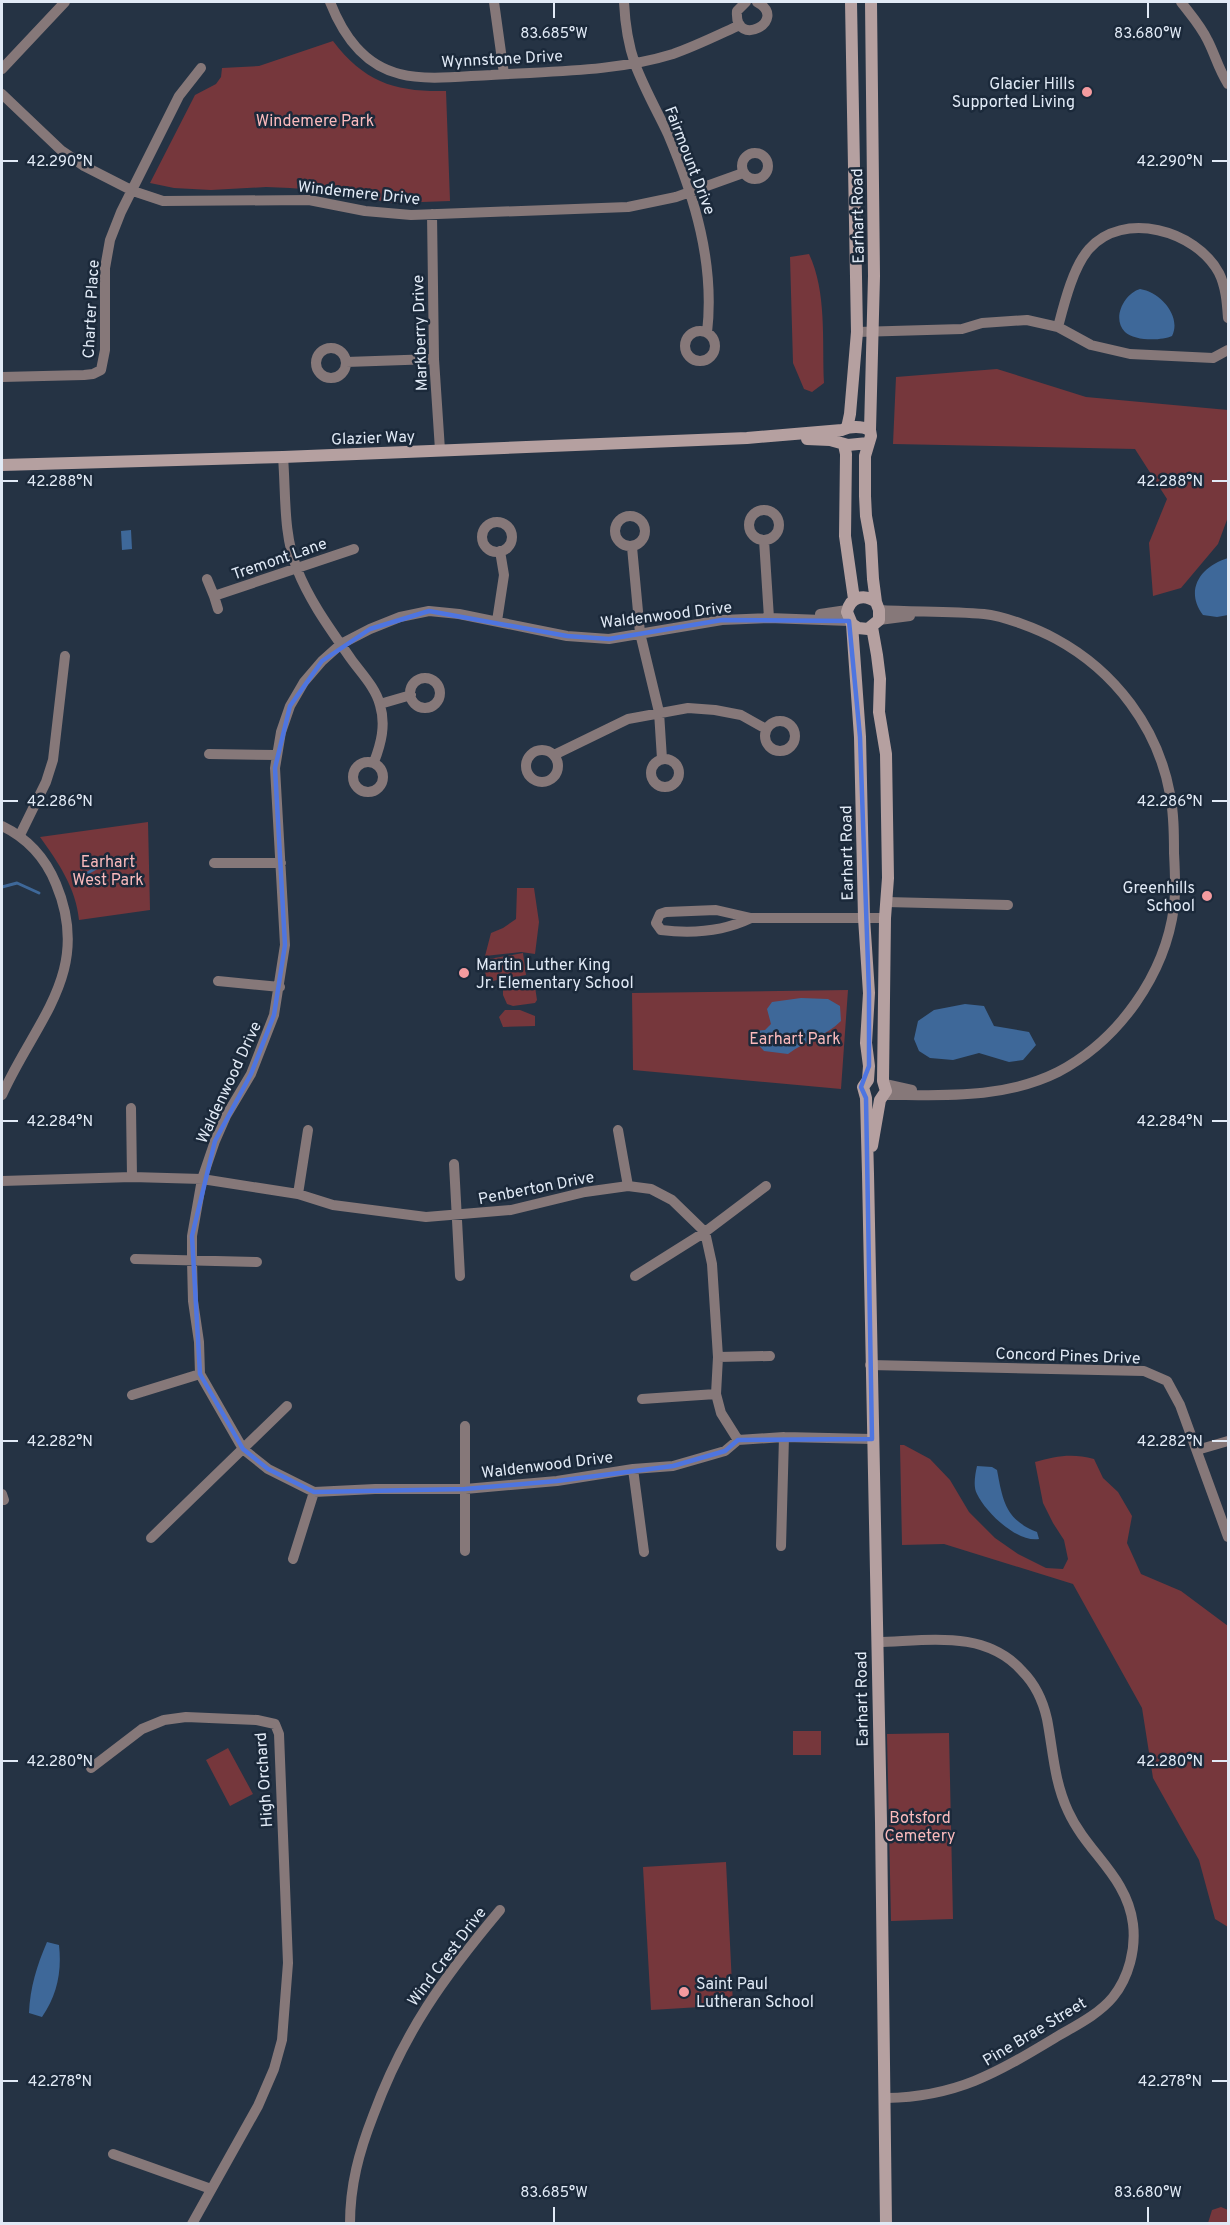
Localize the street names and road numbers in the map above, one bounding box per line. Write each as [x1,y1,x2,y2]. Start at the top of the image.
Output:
street label: Wynnstone Drive [441,47,563,73]
street label: Fairmount Drive [659,104,719,218]
street label: Earhart Road [848,168,870,264]
street label: Windemere Drive [296,178,421,210]
street label: Charter Place [79,259,105,359]
street label: Markberry Drive [409,274,433,391]
street label: Glazier Way [331,428,415,450]
street label: Tremont Lane [230,534,330,585]
street label: Waldenwood Drive [599,598,733,634]
street label: Earhart Road [837,805,859,901]
street label: Waldenwood Drive [193,1019,267,1147]
street label: Penberton Drive [477,1168,596,1210]
street label: Concord Pines Drive [995,1344,1141,1370]
street label: Waldenwood Drive [480,1448,614,1484]
street label: Earhart Road [852,1651,874,1747]
street label: High Orchard [252,1732,278,1828]
street label: Wind Crest Drive [404,1904,491,2011]
street label: Pine Brae Street [980,1994,1090,2071]

